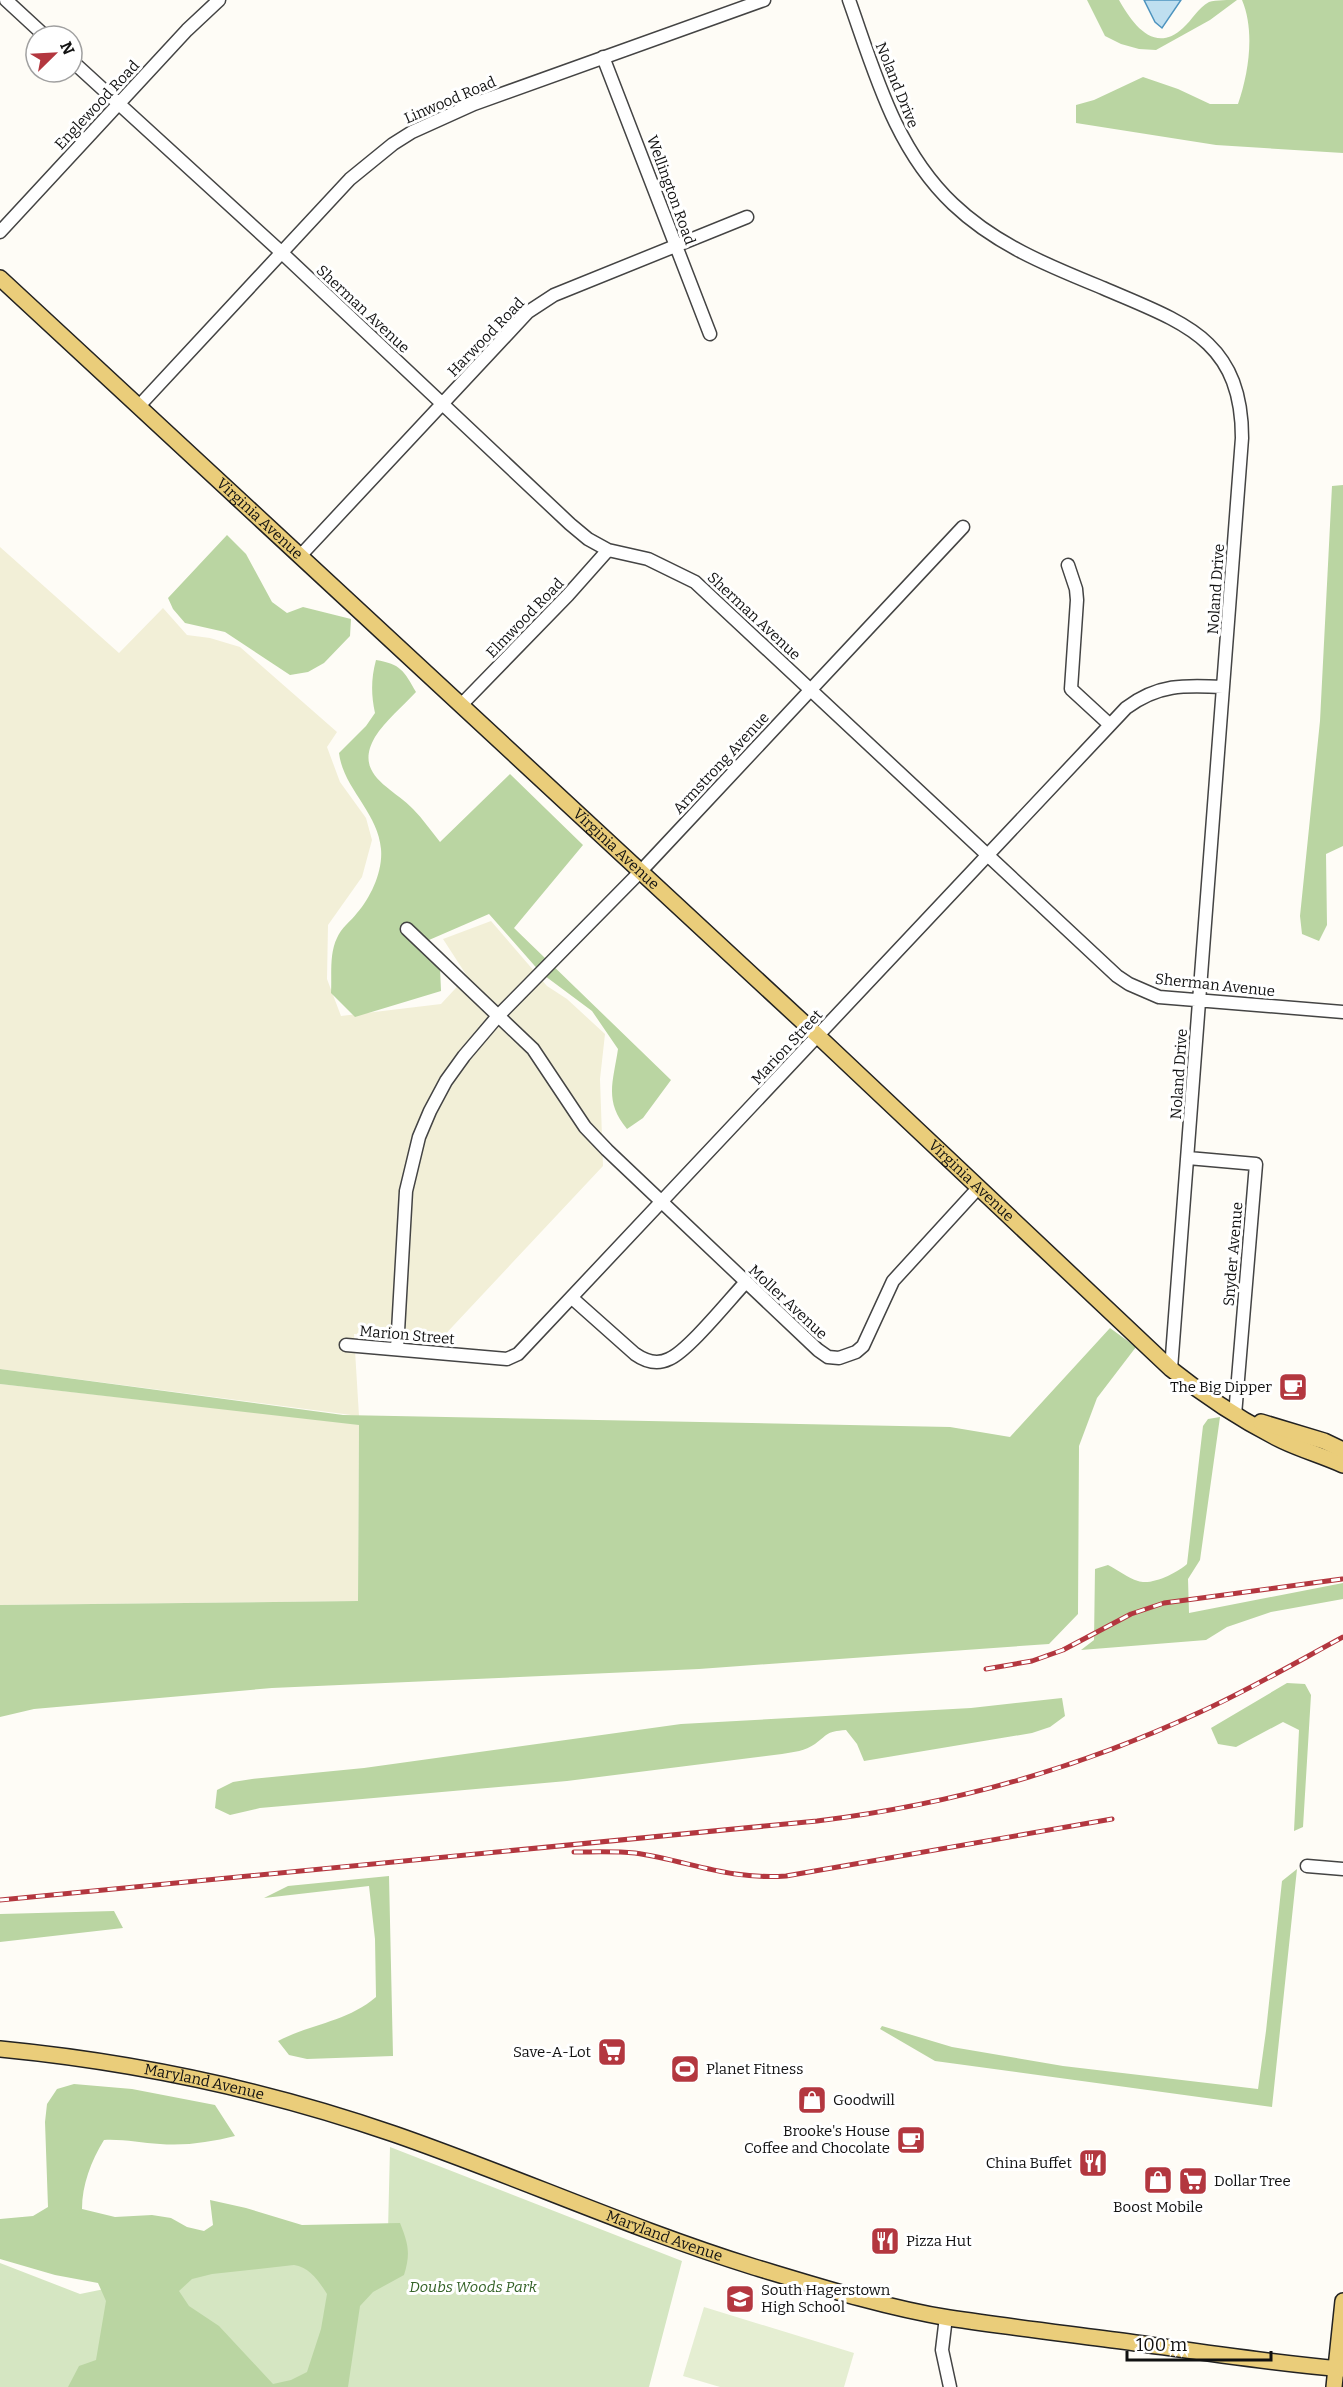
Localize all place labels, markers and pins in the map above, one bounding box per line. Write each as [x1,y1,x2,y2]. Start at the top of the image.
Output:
cafe icon: The Big Dipper [1277,1371,1309,1403]
place label: The Big Dipper [1170,1378,1272,1396]
supermarket icon: Save-A-Lot [596,2036,628,2068]
place label: Save-A-Lot [513,2043,592,2061]
sports icon: Planet Fitness [669,2053,701,2085]
place label: Planet Fitness [706,2060,803,2078]
shop icon: Goodwill [796,2084,828,2116]
place label: Goodwill [833,2091,895,2109]
place label: Brooke's House Coffee and Chocolate [744,2122,890,2157]
cafe icon: Brooke's House Coffee and Chocolate [895,2124,927,2156]
restaurant icon: China Buffet [1077,2147,1109,2179]
place label: China Buffet [986,2154,1073,2172]
shop icon: Boost Mobile [1142,2164,1174,2196]
supermarket icon: Dollar Tree [1177,2165,1209,2197]
place label: Dollar Tree [1214,2172,1291,2190]
place label: Boost Mobile [1113,2198,1203,2216]
restaurant icon: Pizza Hut [869,2225,901,2257]
place label: Pizza Hut [906,2232,972,2250]
place label: South Hagerstown High School [761,2281,891,2316]
school or university icon: South Hagerstown High School [724,2283,756,2315]

